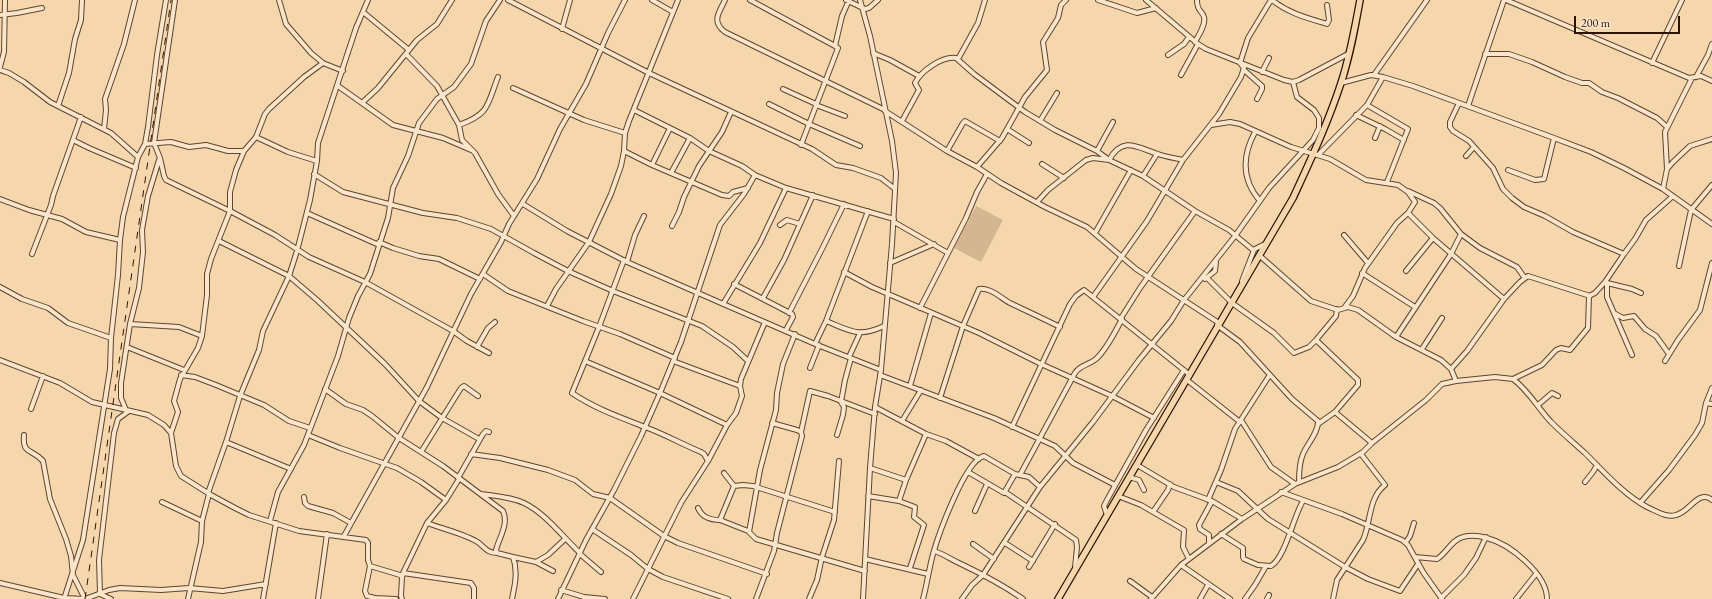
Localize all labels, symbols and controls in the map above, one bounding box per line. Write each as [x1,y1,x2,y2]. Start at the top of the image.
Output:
scale bar [1576,8,1682,34]
text: 200 m [1581,15,1610,31]

